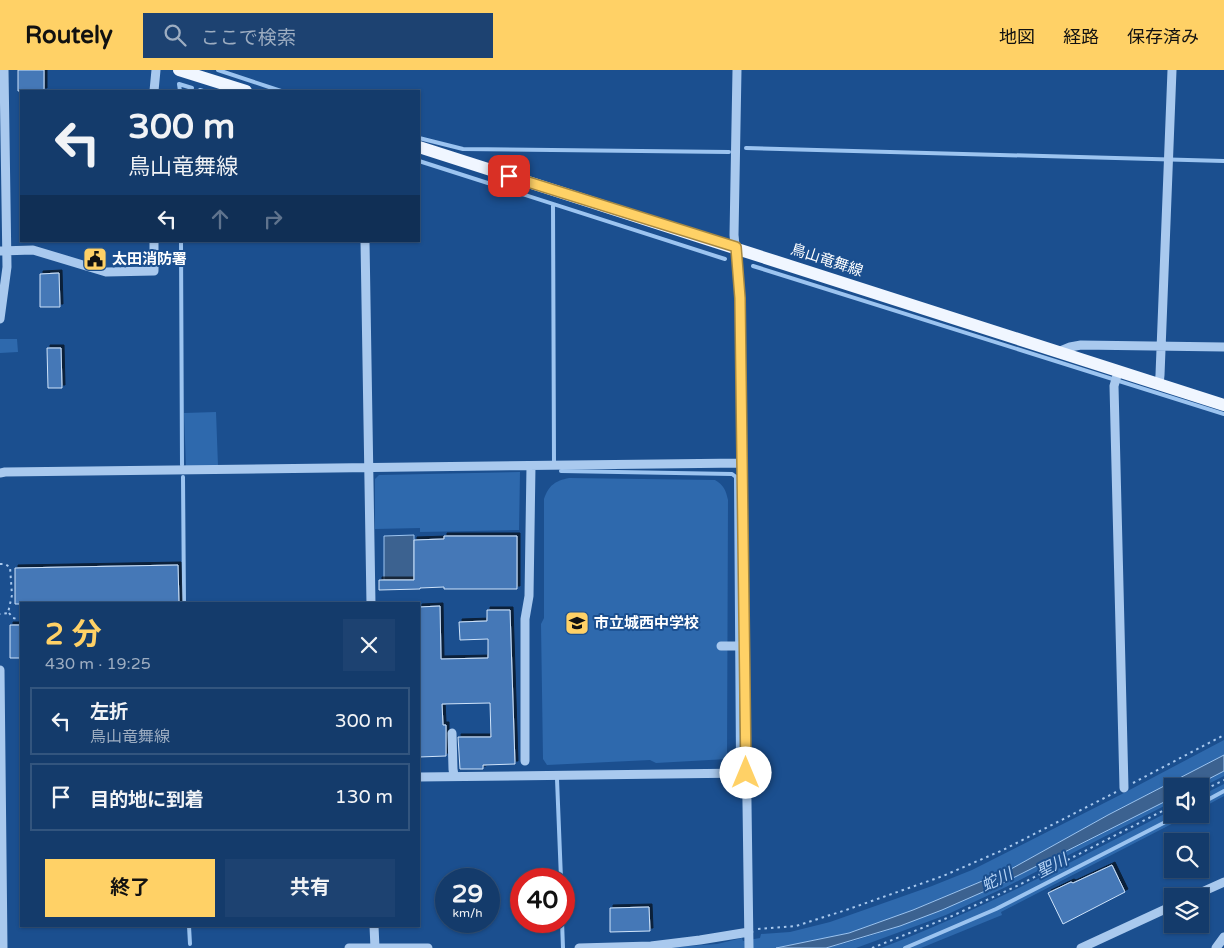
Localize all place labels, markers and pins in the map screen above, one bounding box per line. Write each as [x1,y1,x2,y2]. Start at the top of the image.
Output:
pin [488,155,530,197]
public building icon: 太田消防署 [82,246,108,272]
place label: 太田消防署 [112,250,187,268]
school or university icon: 市立城西中学校 [564,610,590,636]
place label: 市立城西中学校 [594,614,699,632]

